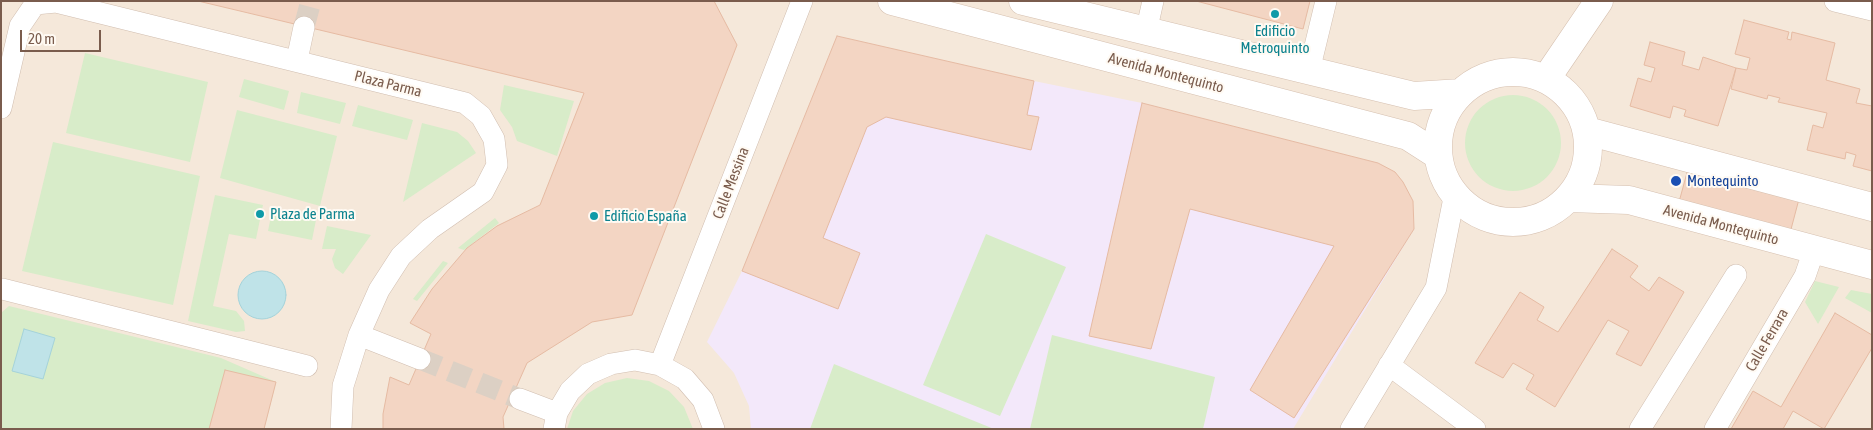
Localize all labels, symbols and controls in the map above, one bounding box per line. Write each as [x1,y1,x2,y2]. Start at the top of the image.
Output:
marker: Edificio Metroquinto [1269,8,1281,20]
scale bar [22,20,104,52]
place label: Edificio Metroquinto [1241,22,1309,57]
text: 20 m [28,30,55,47]
street label: Avenida Montequinto [1106,49,1226,97]
street label: Plaza Parma [352,67,424,101]
street label: Calle Messina [709,145,753,221]
place label: Montequinto [1687,172,1759,190]
marker: Montequinto [1669,174,1683,188]
street label: Avenida Montequinto [1661,201,1781,249]
place label: Plaza de Parma [270,205,355,223]
place label: Edificio España [604,207,687,225]
marker: Plaza de Parma [254,208,266,220]
marker: Edificio España [588,210,600,222]
street label: Calle Ferrara [1742,305,1792,375]

